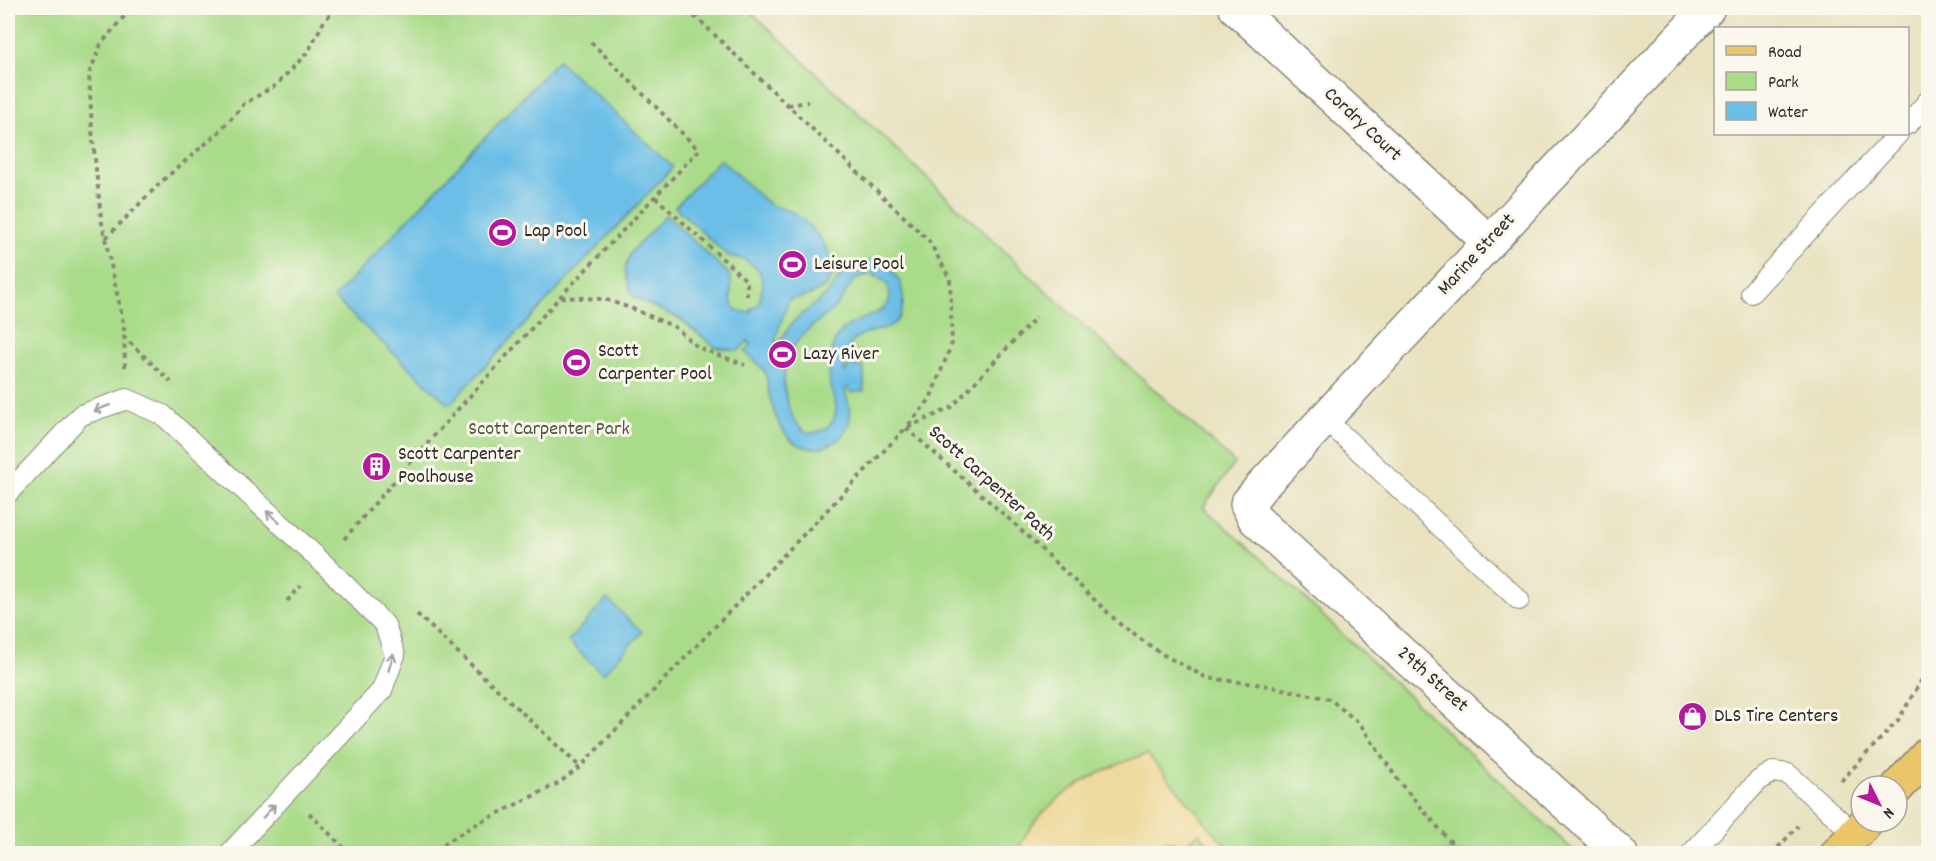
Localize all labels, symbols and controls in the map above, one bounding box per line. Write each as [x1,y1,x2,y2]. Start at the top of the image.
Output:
legend [1714,27,1909,135]
text: Road [1768,41,1802,66]
text: Park [1768,71,1799,96]
street label: Cordry Court [1317,81,1407,169]
text: Water [1768,101,1808,126]
street label: Marine Street [1431,208,1523,302]
sports icon: Lap Pool [487,216,519,248]
place label: Lap Pool [524,218,587,246]
sports icon: Leisure Pool [777,249,809,281]
place label: Leisure Pool [814,251,904,279]
place label: Scott Carpenter Pool [598,338,712,389]
sports icon: Lazy River [766,339,798,371]
place label: Lazy River [803,341,879,369]
sports icon: Scott Carpenter Pool [561,347,593,379]
one-way arrow [93,403,112,414]
park label: Scott Carpenter Park [468,416,630,444]
street label: Scott Carpenter Path [921,419,1061,549]
place label: Scott Carpenter Poolhouse [398,441,521,492]
building icon: Scott Carpenter Poolhouse [361,451,393,483]
one-way arrow [266,510,281,524]
street label: 29th Street [1390,640,1474,720]
one-way arrow [386,653,398,672]
shop icon: DLS Tire Centers [1677,701,1709,733]
place label: DLS Tire Centers [1714,703,1838,731]
north arrow [1849,774,1909,834]
text: N [1877,802,1899,823]
one-way arrow [262,803,276,818]

